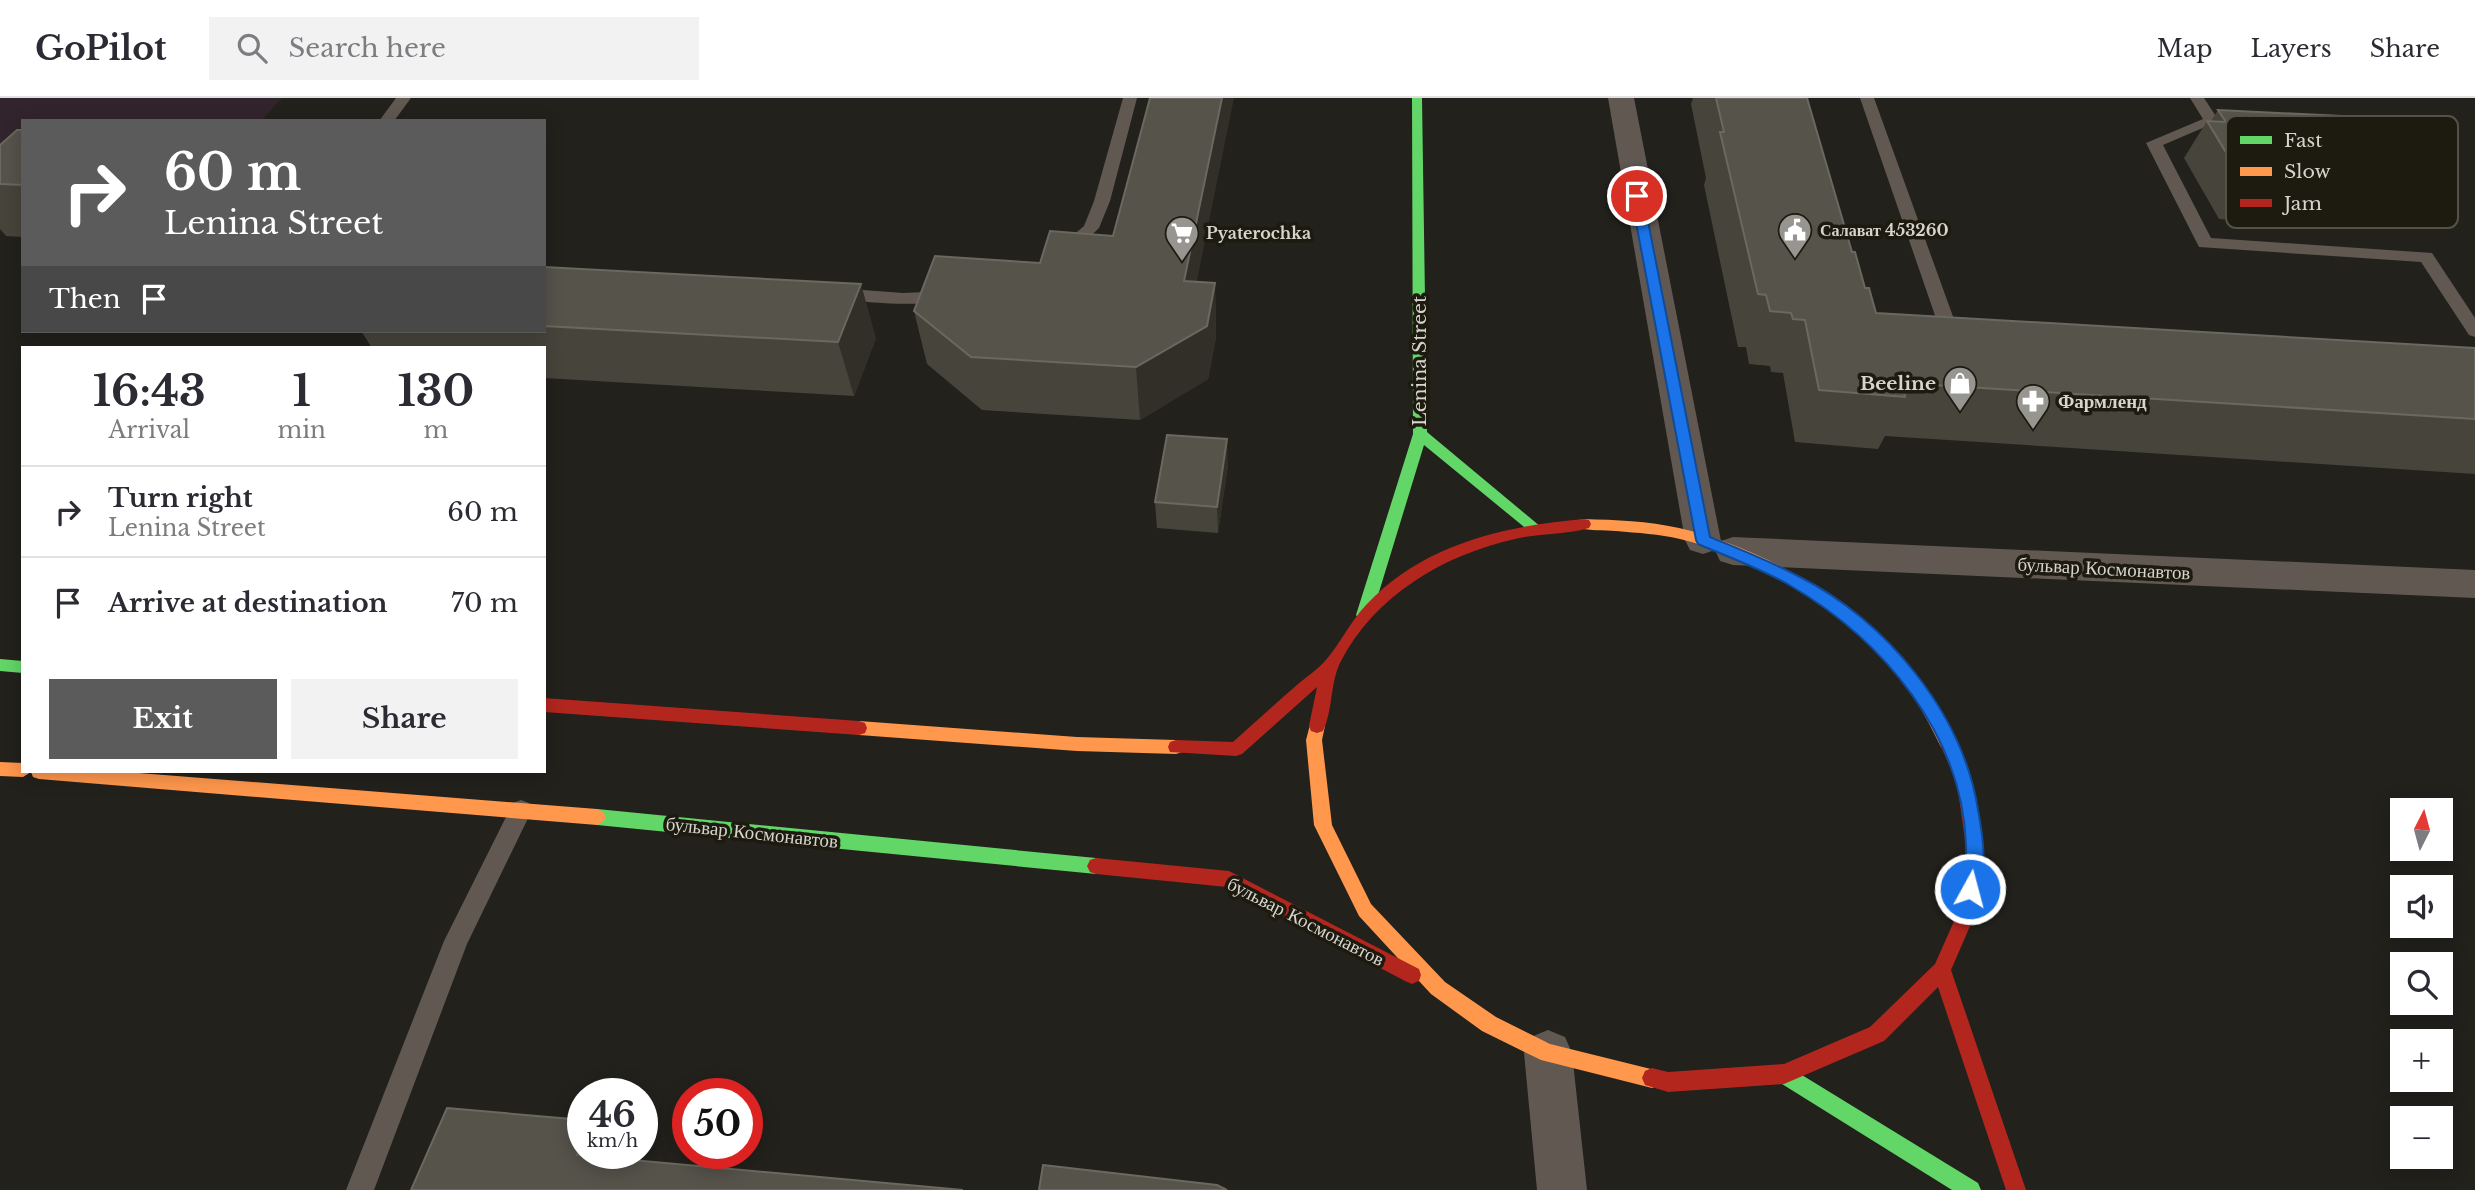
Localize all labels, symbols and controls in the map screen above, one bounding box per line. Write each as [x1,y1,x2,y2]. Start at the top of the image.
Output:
search box [209,17,699,80]
text: GoPilot [35,28,167,69]
icon: search [233,29,271,67]
text: Search here [289,32,446,64]
text: Map [2157,34,2213,63]
text: Layers [2251,34,2332,63]
text: Share [2370,34,2440,63]
legend [2226,116,2458,228]
text: Fast [2284,129,2323,152]
text: 60 m [164,142,301,203]
icon: right [49,147,140,238]
text: Slow [2284,160,2331,183]
pin [1607,166,1667,226]
icon: arrive [1618,177,1656,215]
text: Jam [2281,192,2322,215]
text: Lenina Street [164,203,383,243]
public building icon: Салават 453260 [1776,211,1814,260]
supermarket icon: Pyaterochka [1163,214,1201,263]
place label: Салават 453260 [1820,220,1949,240]
place label: Pyaterochka [1206,223,1311,243]
icon: arrive [135,280,173,318]
text: Then [49,283,121,315]
street label: Lenina Street [1408,295,1431,426]
shop icon: Beeline [1941,364,1979,413]
text: 16:43 [93,365,206,417]
text: 1 [293,365,311,417]
text: 130 [398,365,474,417]
place label: Beeline [1860,372,1936,395]
pharmacy icon: Фармленд [2014,382,2052,431]
place label: Фармленд [2058,390,2147,413]
text: Arrival [109,416,190,444]
text: min [278,416,326,444]
text: m [424,416,448,444]
text: Turn right [108,482,253,514]
icon: right [49,493,87,531]
text: 60 m [447,496,518,528]
text: Lenina Street [108,514,266,542]
street label: бульвар Космонавтов [2017,552,2191,585]
icon: arrive [49,584,87,622]
text: Arrive at destination [108,587,388,619]
text: 70 m [451,587,518,619]
button: Exit [49,679,277,759]
button: Share [291,679,518,759]
north arrow [2390,798,2454,861]
map controls [2390,798,2453,1169]
street label: бульвар Космонавтов [665,812,839,853]
position arrow [1933,852,2007,926]
street label: бульвар Космонавтов [1223,872,1388,971]
button: sound [2390,875,2453,938]
button: search [2390,952,2453,1015]
button: + [2390,1029,2453,1092]
speed limit sign: 50 [672,1078,763,1169]
text: 46 [589,1093,636,1136]
button: − [2390,1106,2453,1169]
text: km/h [587,1130,638,1152]

